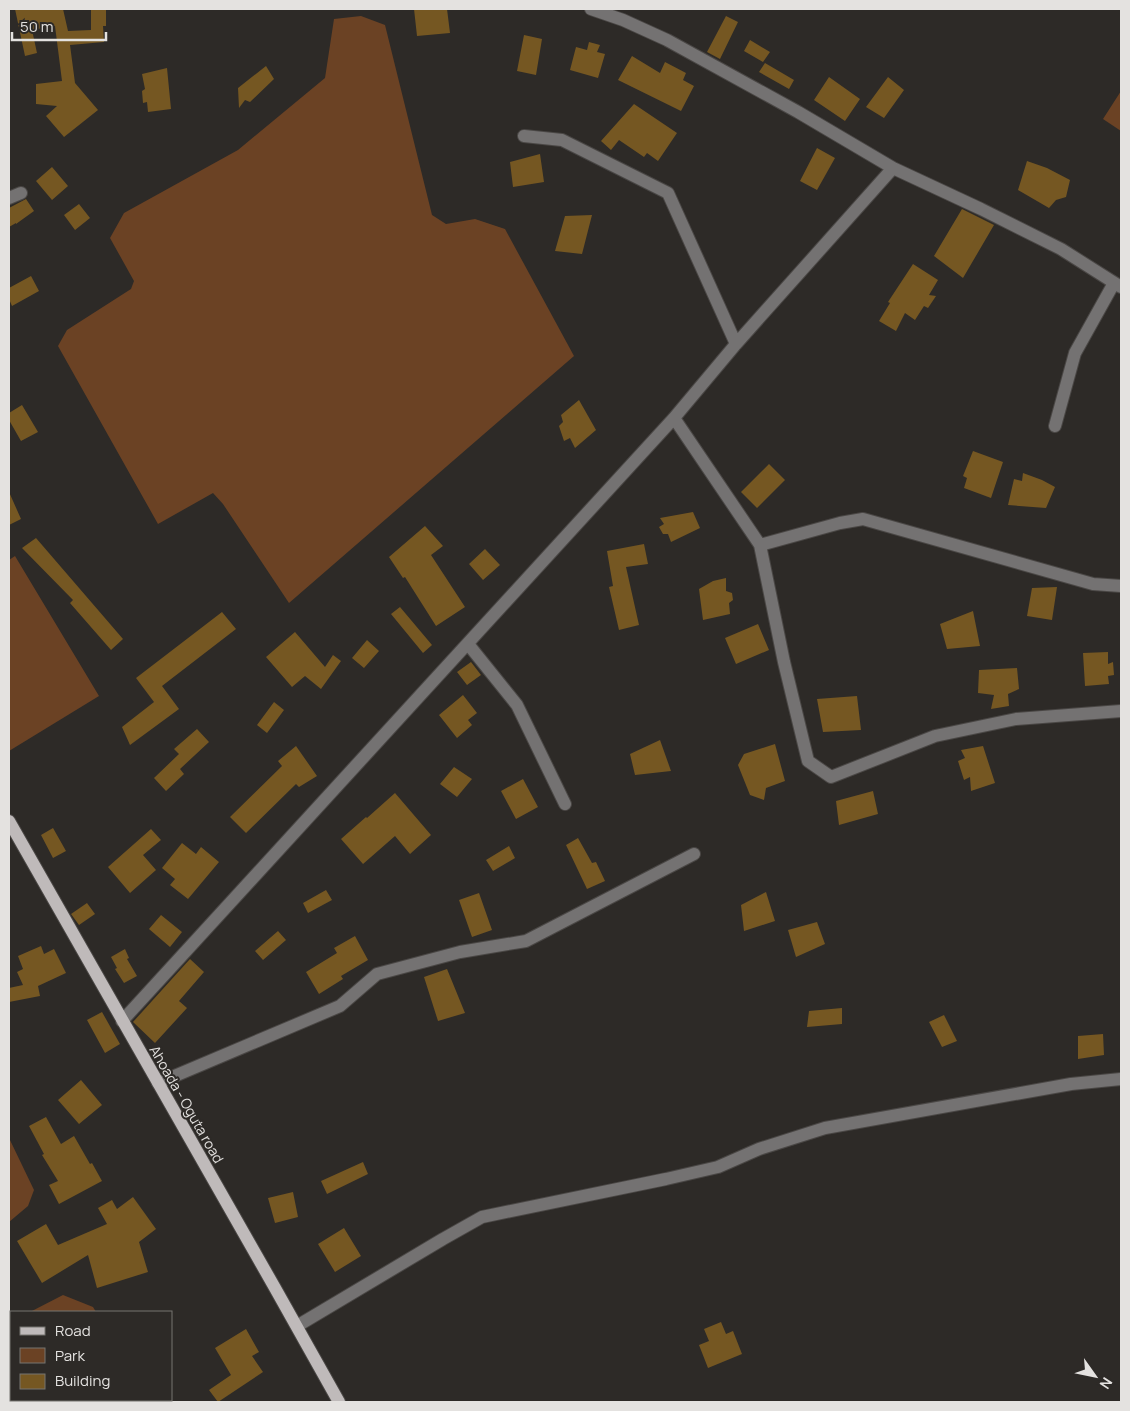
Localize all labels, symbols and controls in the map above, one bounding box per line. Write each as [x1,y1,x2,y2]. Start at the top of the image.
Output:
scale bar [12,10,106,42]
text: 50 m [20,16,54,37]
street label: Ahoada - Oguta road [146,1042,228,1166]
legend [10,1311,172,1401]
text: Road [55,1320,91,1341]
text: Park [55,1345,85,1366]
north arrow [1070,1351,1120,1401]
text: Building [55,1370,110,1391]
text: N [1096,1374,1117,1393]

